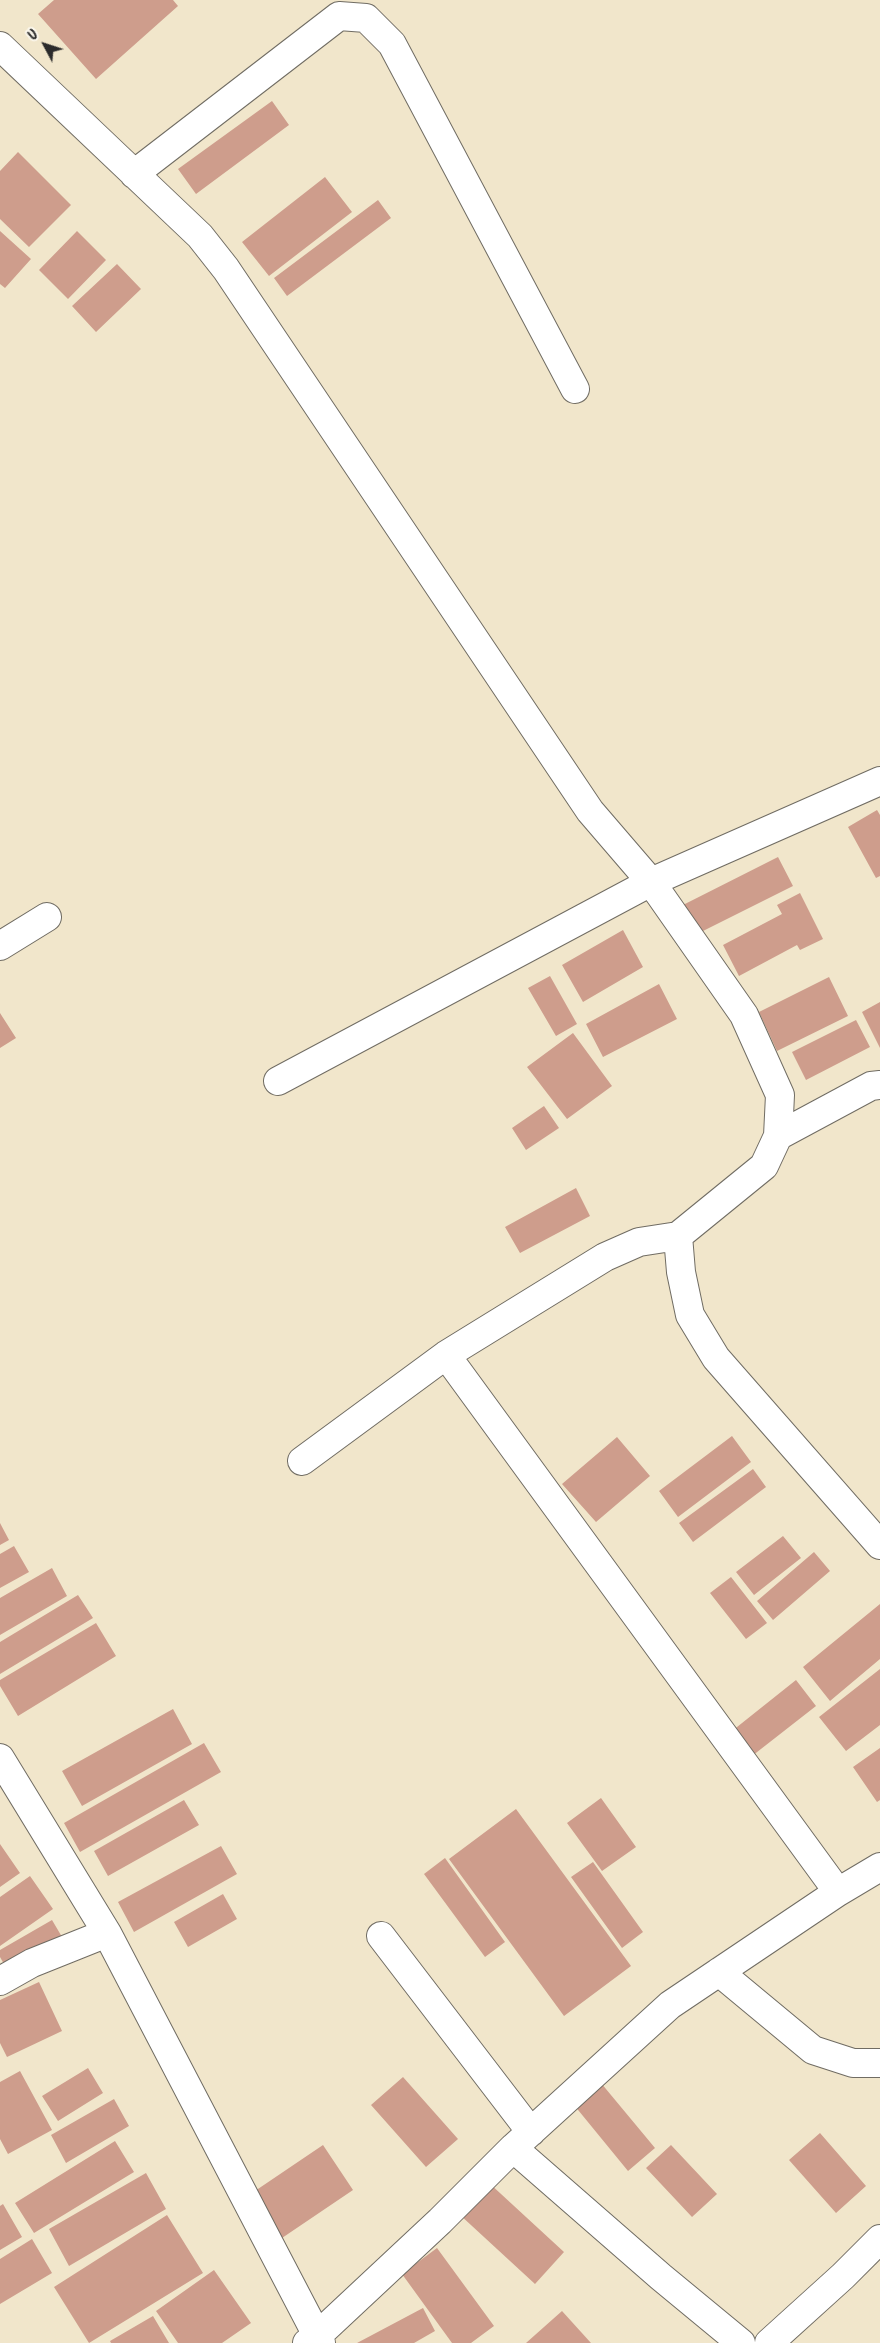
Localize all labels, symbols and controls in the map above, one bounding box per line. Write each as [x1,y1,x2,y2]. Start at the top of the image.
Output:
north arrow [20,20,70,70]
text: U [22,25,45,46]

